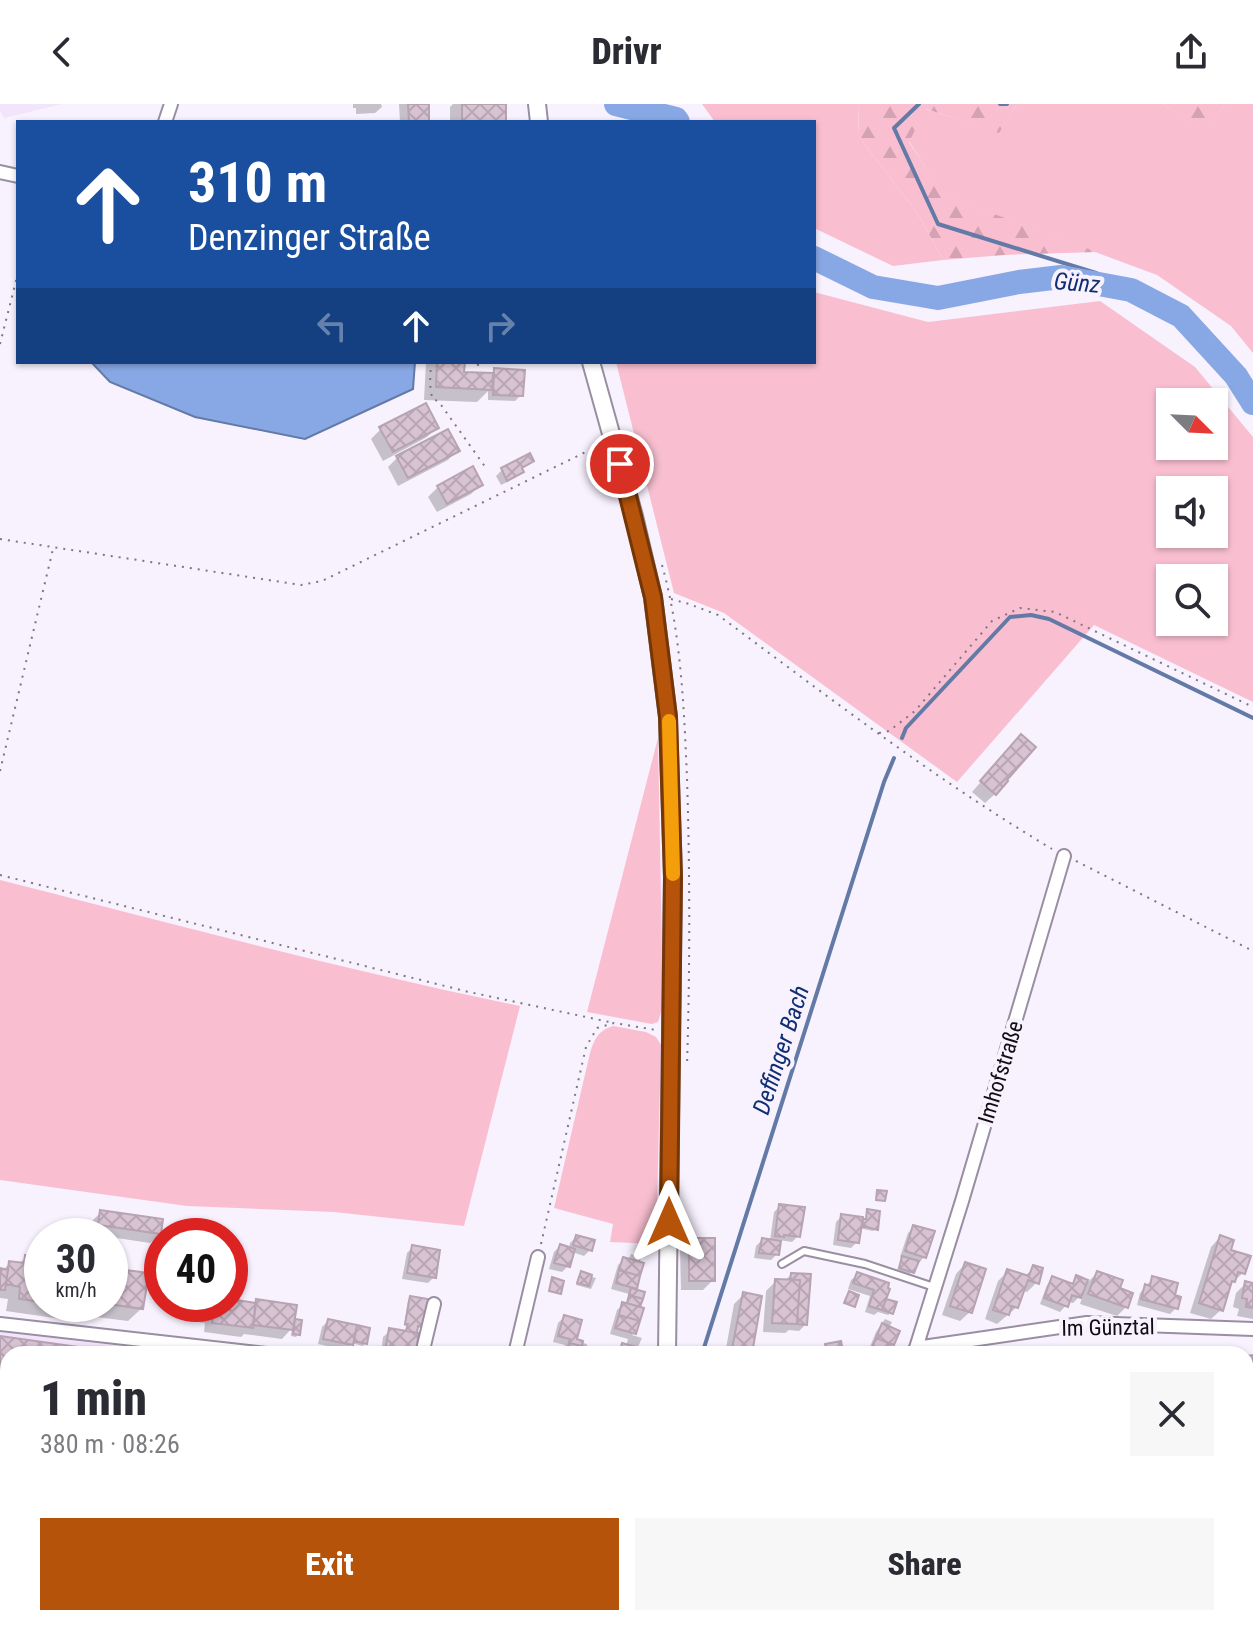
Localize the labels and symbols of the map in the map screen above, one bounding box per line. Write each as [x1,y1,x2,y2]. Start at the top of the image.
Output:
water label: Günz [1053,267,1102,299]
north arrow [1156,388,1228,460]
pin [586,430,654,498]
water label: Deffinger Bach [747,982,815,1118]
street label: Imhofstraße [973,1018,1028,1126]
position arrow [627,1180,711,1264]
speed limit sign: 40 [144,1218,248,1322]
street label: Im Günztal [1061,1314,1155,1341]

